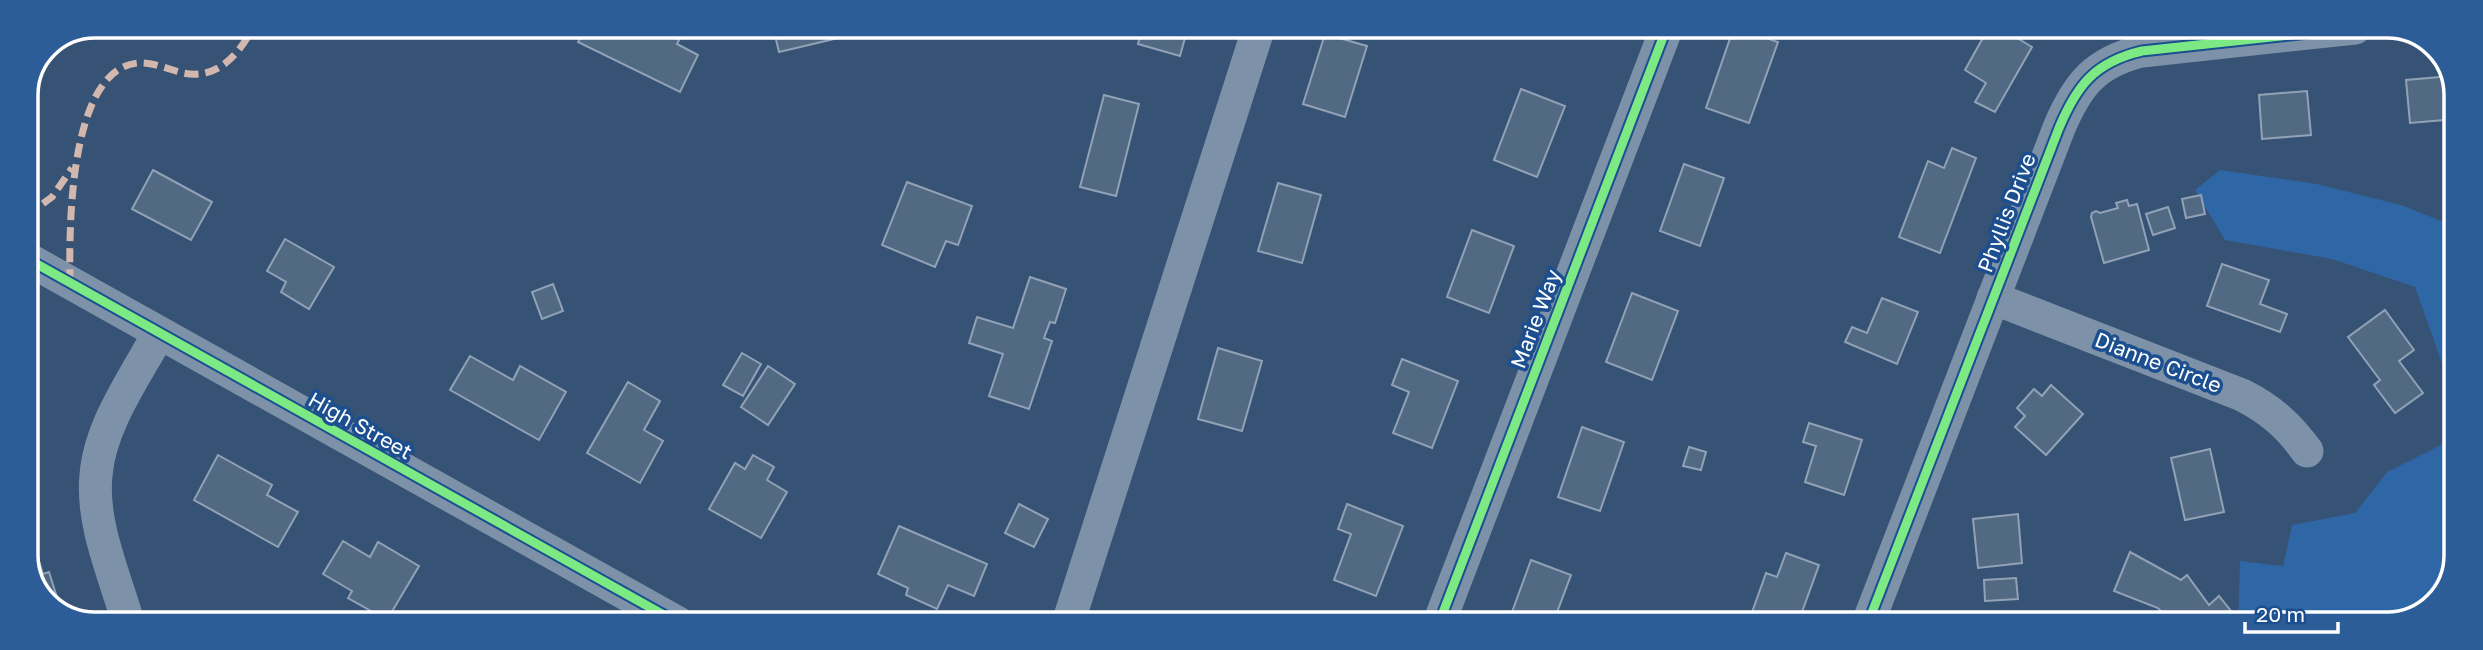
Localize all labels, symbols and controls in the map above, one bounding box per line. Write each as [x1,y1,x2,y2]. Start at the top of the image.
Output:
street label: Phyllis Drive [1971,149,2041,276]
street label: Marie Way [1504,265,1566,372]
street label: Dianne Circle [2091,326,2225,398]
street label: High Street [304,386,417,464]
scale bar [2245,590,2338,634]
text: 20 m [2256,601,2305,627]

